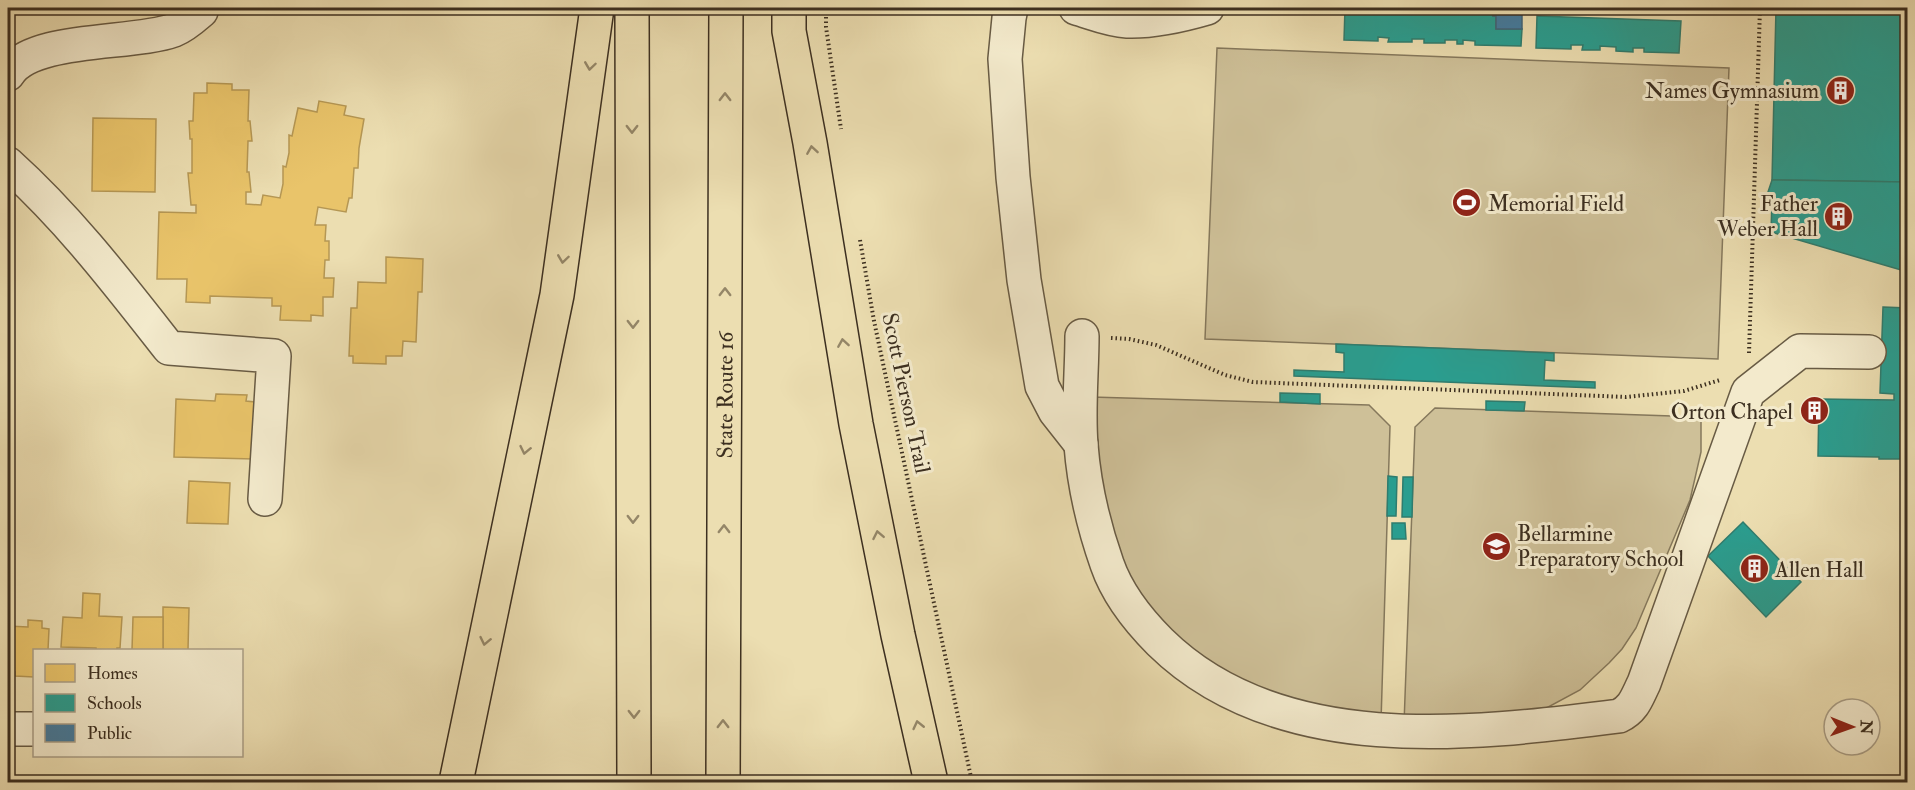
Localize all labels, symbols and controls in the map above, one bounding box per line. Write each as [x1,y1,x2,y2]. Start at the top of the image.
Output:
one-way arrow [585,61,597,70]
building icon: Names Gymnasium [1824,74,1856,106]
place label: Names Gymnasium [1645,77,1819,105]
one-way arrow [719,93,732,102]
one-way arrow [626,124,638,133]
one-way arrow [806,146,818,155]
sports icon: Memorial Field [1451,187,1483,219]
place label: Memorial Field [1488,190,1624,218]
place label: Father Weber Hall [1716,190,1819,243]
building icon: Father Weber Hall [1823,200,1855,232]
one-way arrow [557,254,569,263]
one-way arrow [719,288,731,297]
street label: Scott Pierson Trail [875,310,937,476]
one-way arrow [627,319,639,328]
street label: State Route 16 [711,330,740,458]
one-way arrow [837,338,850,348]
building icon: Orton Chapel [1798,395,1830,427]
place label: Orton Chapel [1671,398,1793,427]
one-way arrow [519,445,532,455]
one-way arrow [627,514,639,523]
place label: Bellarmine Preparatory School [1517,520,1684,574]
one-way arrow [718,525,730,534]
one-way arrow [872,530,885,540]
school or university icon: Bellarmine Preparatory School [1480,530,1512,562]
building icon: Allen Hall [1738,553,1770,585]
place label: Allen Hall [1774,556,1864,584]
one-way arrow [479,635,492,645]
legend [33,649,243,757]
text: Homes [87,662,138,685]
text: Schools [87,692,142,715]
north arrow [1822,697,1882,757]
one-way arrow [628,709,640,718]
text: N [1856,719,1876,735]
one-way arrow [717,720,729,729]
one-way arrow [913,721,926,731]
text: Public [87,722,132,745]

